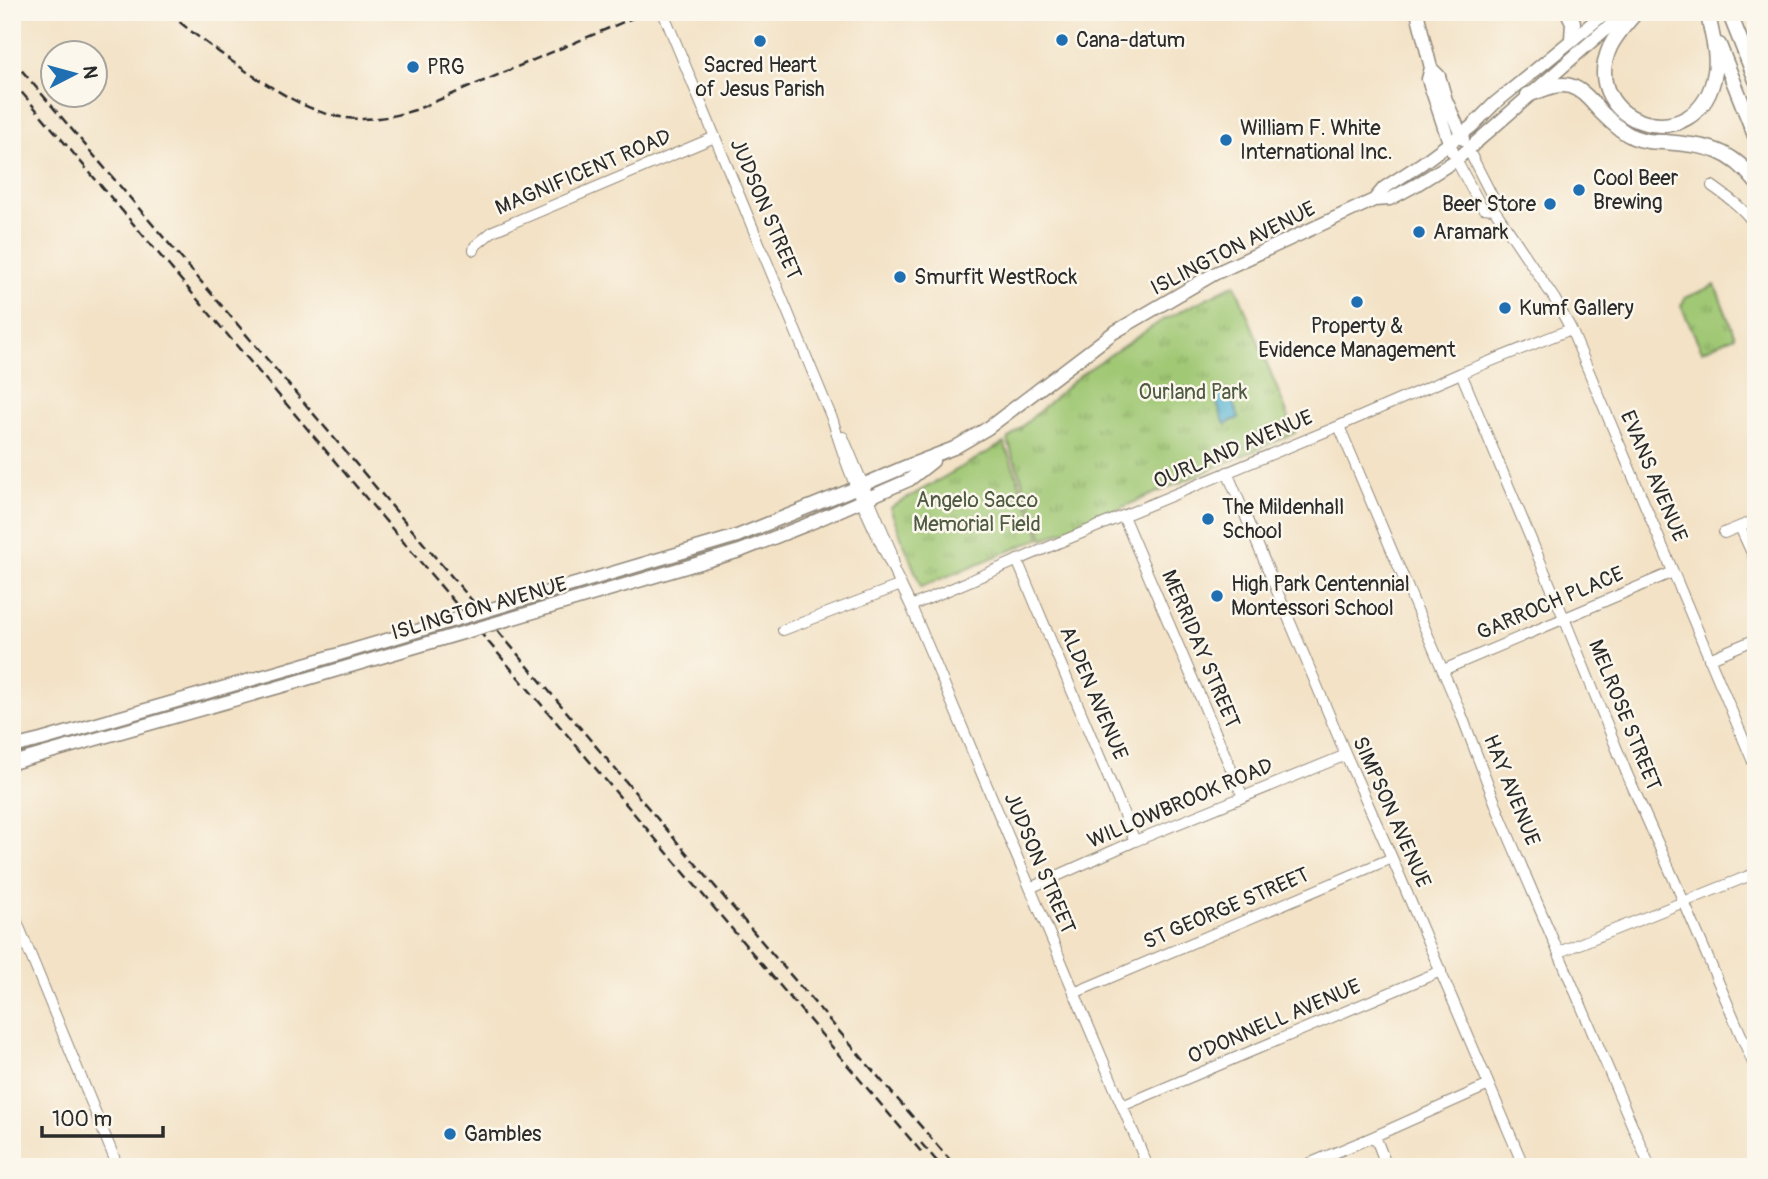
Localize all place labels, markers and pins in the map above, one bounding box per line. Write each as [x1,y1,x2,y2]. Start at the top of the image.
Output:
place label: Cana-datum [1076,27,1185,54]
marker: Cana-datum [1054,32,1070,48]
marker: Sacred Heart of Jesus Parish [752,33,768,49]
place label: Sacred Heart of Jesus Parish [695,52,825,103]
place label: PRG [427,54,465,81]
marker: PRG [405,59,421,75]
place label: William F. White International Inc. [1240,115,1392,166]
marker: William F. White International Inc. [1218,132,1234,148]
place label: Cool Beer Brewing [1593,165,1679,216]
marker: Cool Beer Brewing [1571,182,1587,198]
place label: Beer Store [1442,191,1537,218]
marker: Beer Store [1542,196,1558,212]
place label: Aramark [1433,219,1509,246]
marker: Aramark [1411,224,1427,240]
place label: Smurfit WestRock [914,264,1077,291]
marker: Smurfit WestRock [892,269,908,285]
marker: Property & Evidence Management [1349,294,1365,310]
place label: Kumf Gallery [1519,295,1634,322]
marker: Kumf Gallery [1497,300,1513,316]
place label: Property & Evidence Management [1258,313,1456,364]
place label: The Mildenhall School [1222,494,1344,545]
marker: The Mildenhall School [1200,511,1216,527]
place label: High Park Centennial Montessori School [1231,571,1410,622]
marker: High Park Centennial Montessori School [1209,588,1225,604]
place label: Gambles [464,1121,542,1148]
marker: Gambles [442,1126,458,1142]

